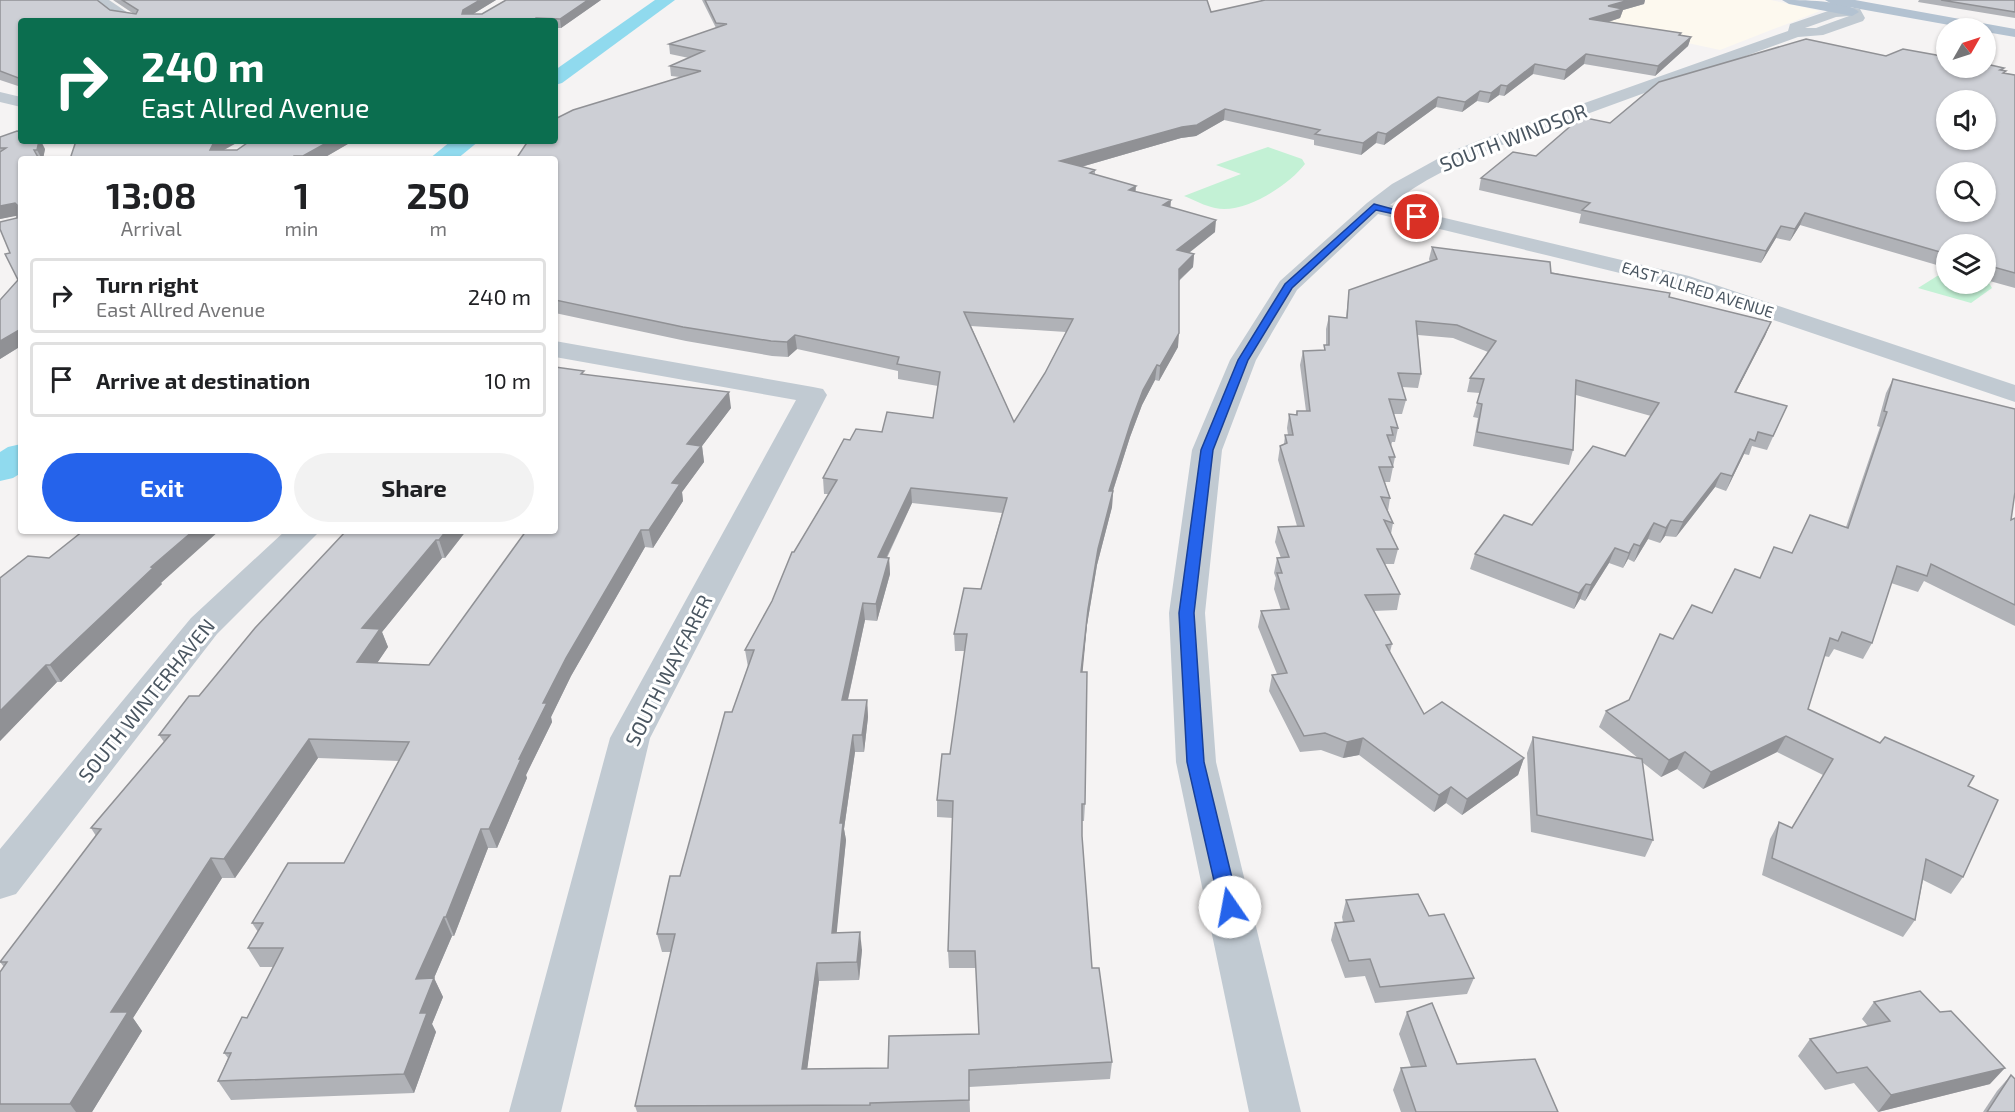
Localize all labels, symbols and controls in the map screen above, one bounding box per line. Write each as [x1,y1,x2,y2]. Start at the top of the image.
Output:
north arrow [1936,18,1996,78]
map controls [1936,18,1996,294]
text: 240 m [141,40,265,90]
icon: right [42,42,120,120]
button: sound [1936,90,1996,150]
text: East Allred Avenue [141,91,369,123]
street label: SOUTH WINDSOR [1436,98,1590,176]
button: search [1936,162,1996,222]
text: 13:08 [106,173,196,216]
text: 1 [294,173,309,216]
text: 250 [406,173,470,216]
pin [1391,191,1442,242]
icon: arrive [1400,200,1433,233]
text: Arrival [121,216,182,240]
text: min [284,216,318,240]
text: m [429,216,447,240]
button: layers [1936,234,1996,294]
street label: EAST ALLRED AVENUE [1620,257,1776,321]
text: Turn right [96,271,198,297]
icon: right [45,279,78,312]
text: 240 m [468,283,531,309]
text: East Allred Avenue [96,297,265,321]
icon: arrive [45,363,78,396]
text: Arrive at destination [96,367,310,393]
text: 10 m [485,367,531,393]
button: Exit [42,453,282,522]
button: Share [294,453,534,522]
street label: SOUTH WAYFARER [620,590,716,750]
street label: SOUTH WINTERHAVEN [73,614,219,786]
position arrow [1198,875,1262,939]

